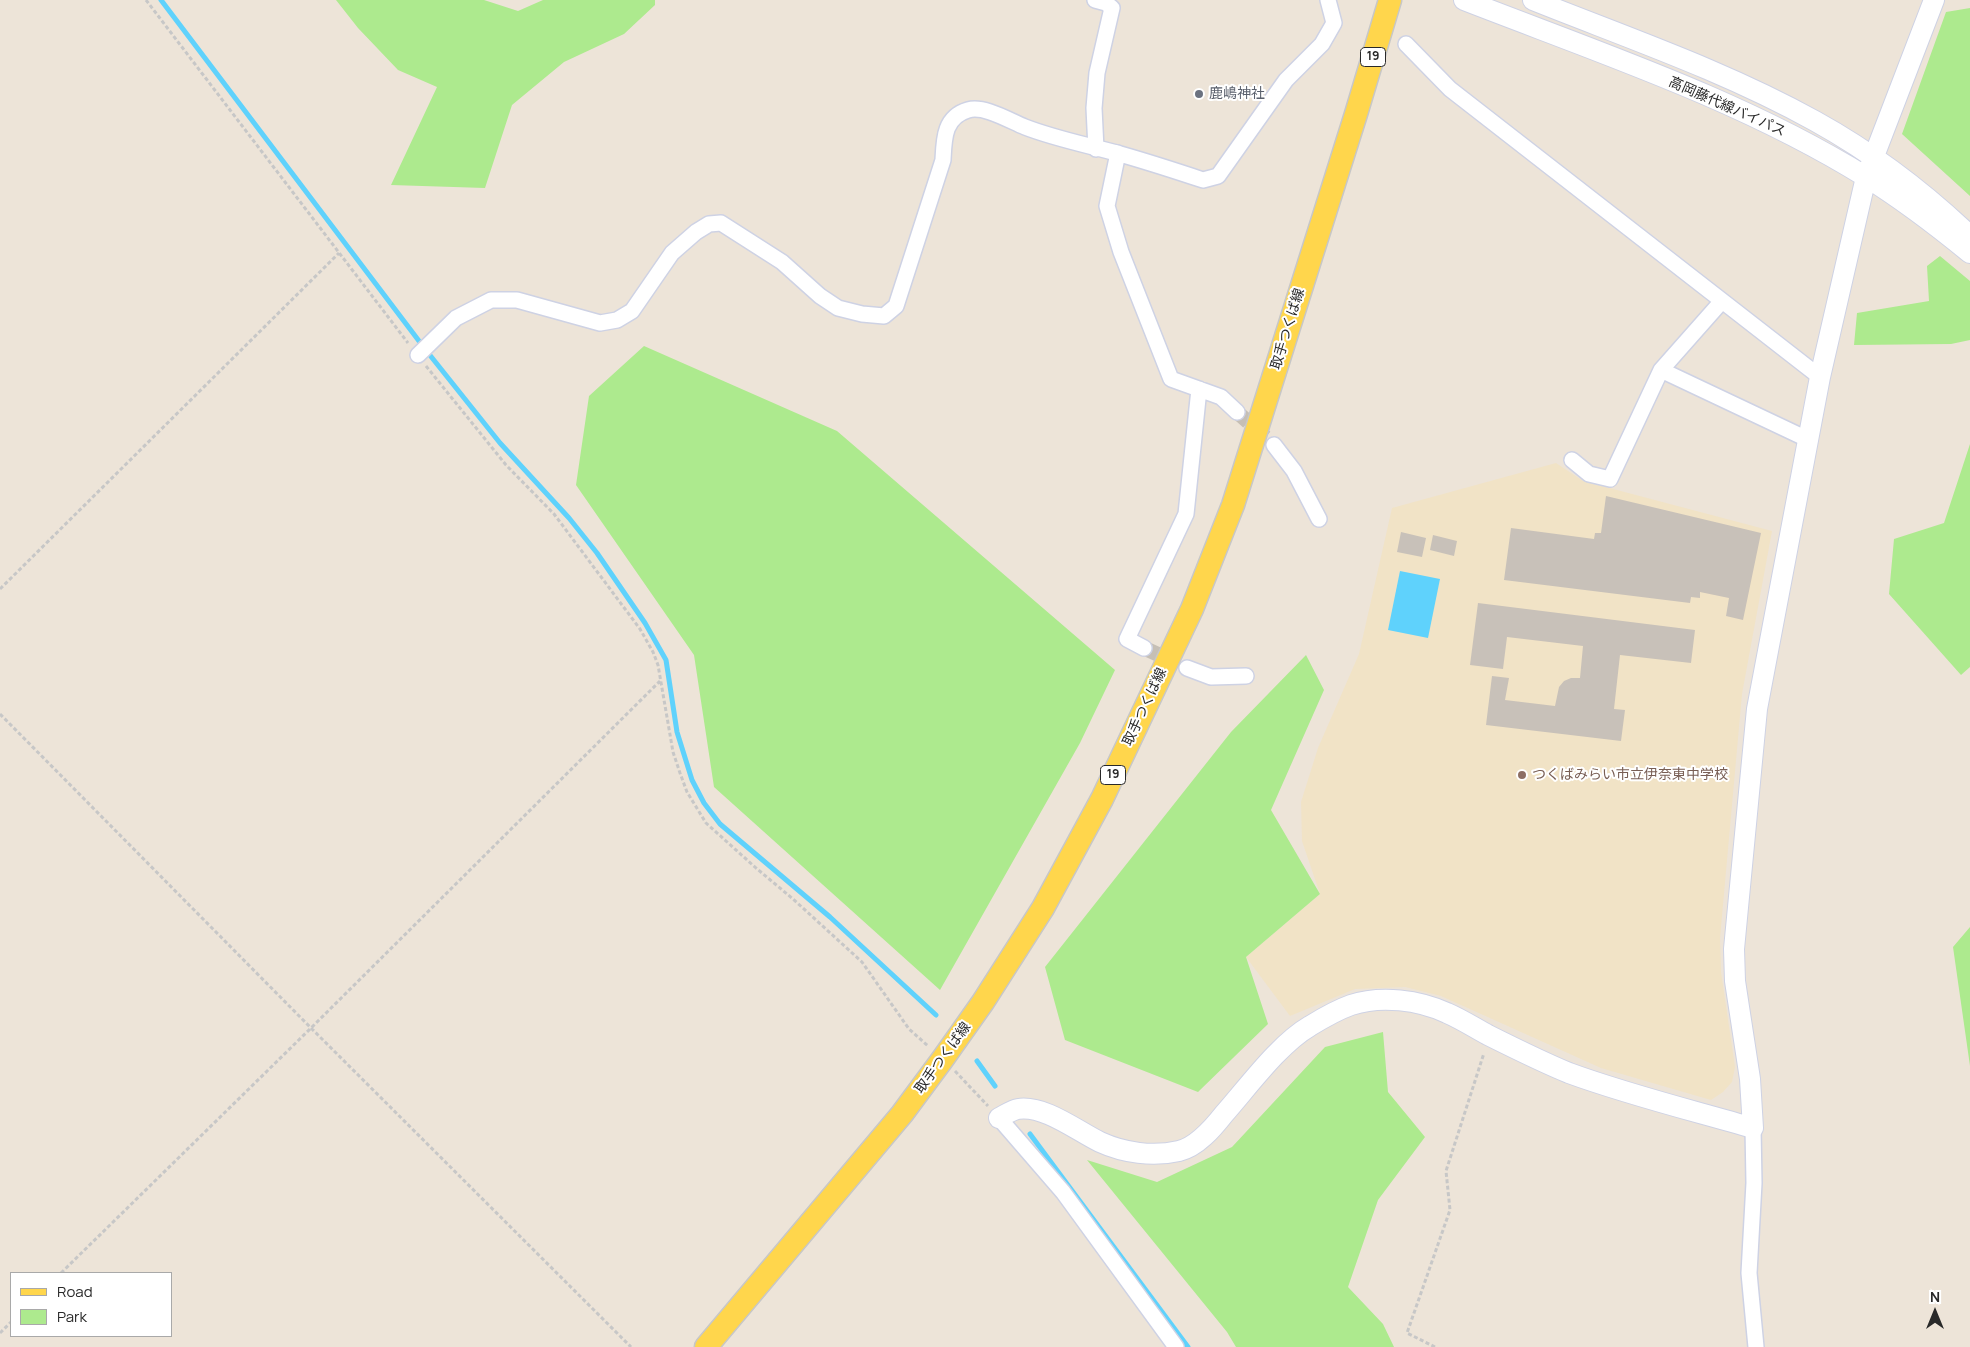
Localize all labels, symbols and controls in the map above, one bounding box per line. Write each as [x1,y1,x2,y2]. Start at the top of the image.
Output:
road number: 19 [1360,48,1386,66]
street label: 高岡藤代線バイパス [1666,74,1788,140]
place label: 鹿嶋神社 [1209,86,1265,102]
marker: 鹿嶋神社 [1193,88,1205,100]
street label: 取手つくば線 [1268,286,1308,372]
street label: 取手つくば線 [1120,665,1170,749]
road number: 19 [1100,766,1126,784]
place label: つくばみらい市立伊奈東中学校 [1532,767,1728,783]
marker: つくばみらい市立伊奈東中学校 [1516,769,1528,781]
street label: 取手つくば線 [912,1019,974,1097]
legend [10,1272,172,1337]
text: Road [57,1281,93,1302]
north arrow [1910,1287,1960,1337]
text: N [1930,1287,1940,1306]
text: Park [57,1306,87,1327]

